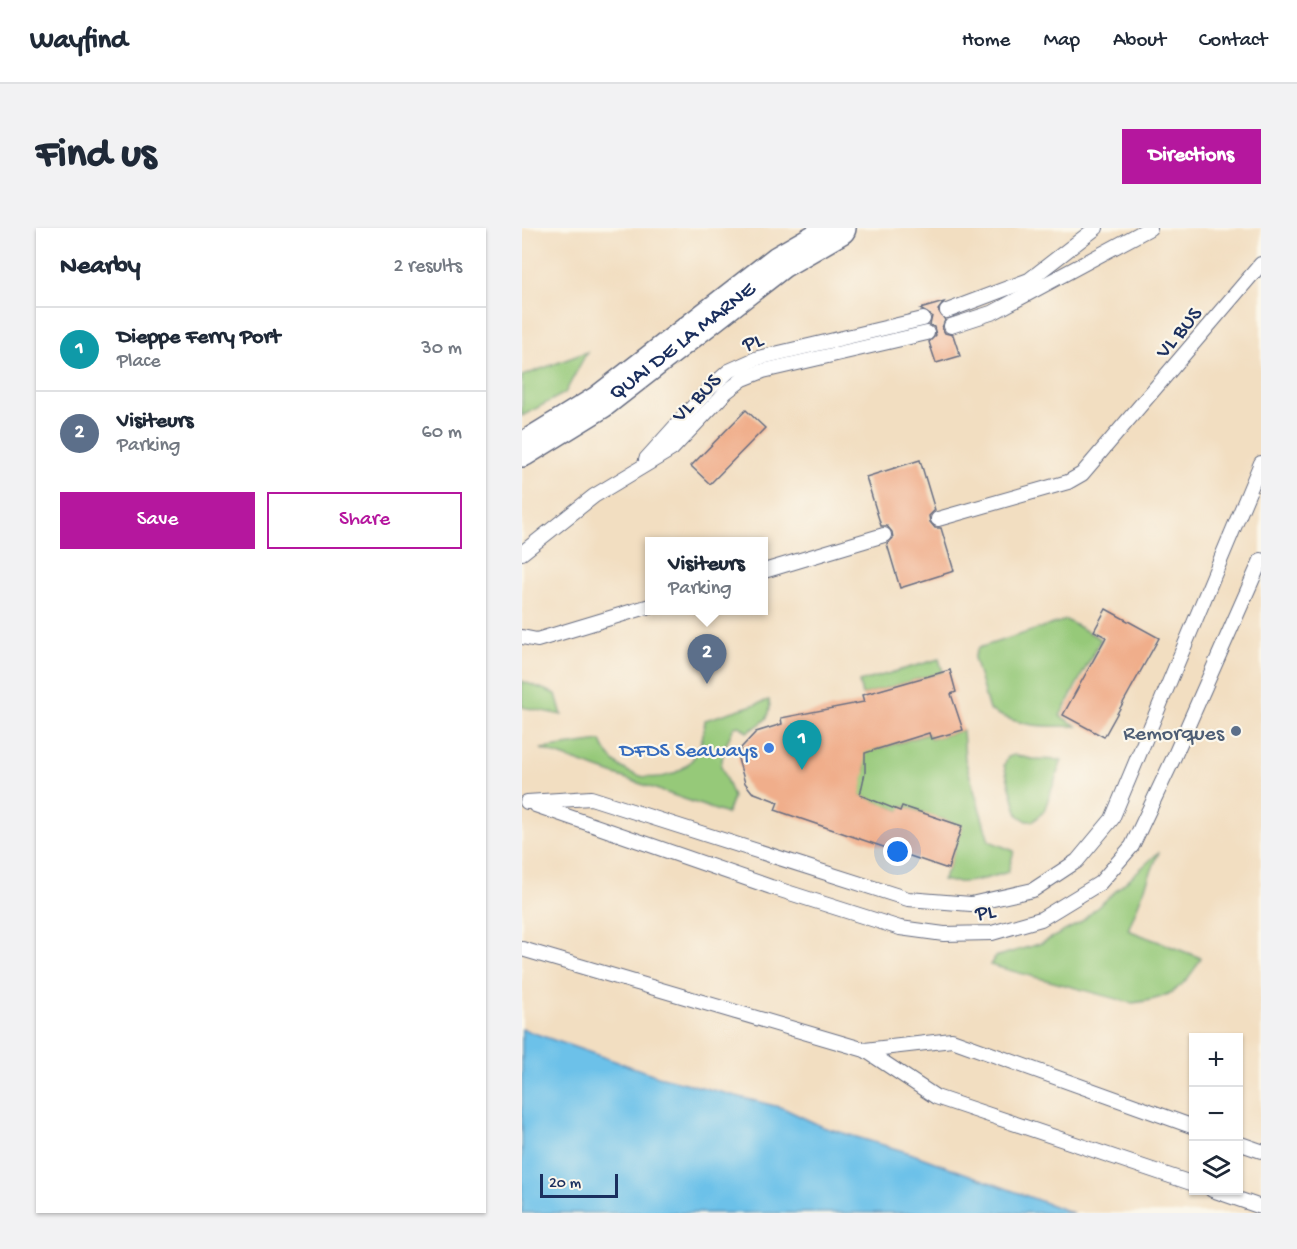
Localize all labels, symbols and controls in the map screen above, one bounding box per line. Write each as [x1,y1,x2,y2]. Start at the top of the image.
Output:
text: Wayfind [30,25,127,58]
text: Home [962,29,1010,54]
text: Map [1043,29,1080,54]
text: About [1113,29,1166,54]
text: Contact [1199,29,1267,54]
button: Directions [1122,129,1261,184]
text: Find us [36,132,156,181]
text: Nearby [60,252,141,283]
text: 2 results [393,256,462,279]
street label: QUAI DE LA MARNE [605,276,763,407]
street label: VL BUS [1150,302,1210,366]
text: Dieppe Ferry Port [117,325,280,351]
street label: PL [739,328,768,360]
text: 1 [75,338,84,361]
text: 30 m [421,338,462,361]
text: Place [117,351,161,374]
street label: VL BUS [667,368,729,430]
text: Visiteurs [117,409,193,435]
text: 2 [75,422,84,445]
text: 60 m [422,422,462,445]
text: Parking [117,435,180,458]
button: Save [60,492,255,549]
button: Share [267,492,462,549]
popup [645,537,768,615]
text: Visiteurs [668,552,745,578]
text: Parking [668,578,732,601]
pin: 2 [688,634,726,684]
pin: 1 [782,720,822,770]
place label: Remorques [1123,722,1225,748]
marker: Remorques [1229,724,1243,738]
place label: DFDS Seaways [618,739,758,765]
marker: DFDS Seaways [762,741,776,755]
your location [883,837,912,866]
street label: PL [973,900,998,928]
map controls [1189,1033,1243,1195]
button: + [1189,1033,1243,1087]
button: − [1189,1087,1243,1141]
button: layers [1189,1141,1243,1195]
scale bar [540,1171,618,1198]
text: 20 m [549,1175,581,1194]

